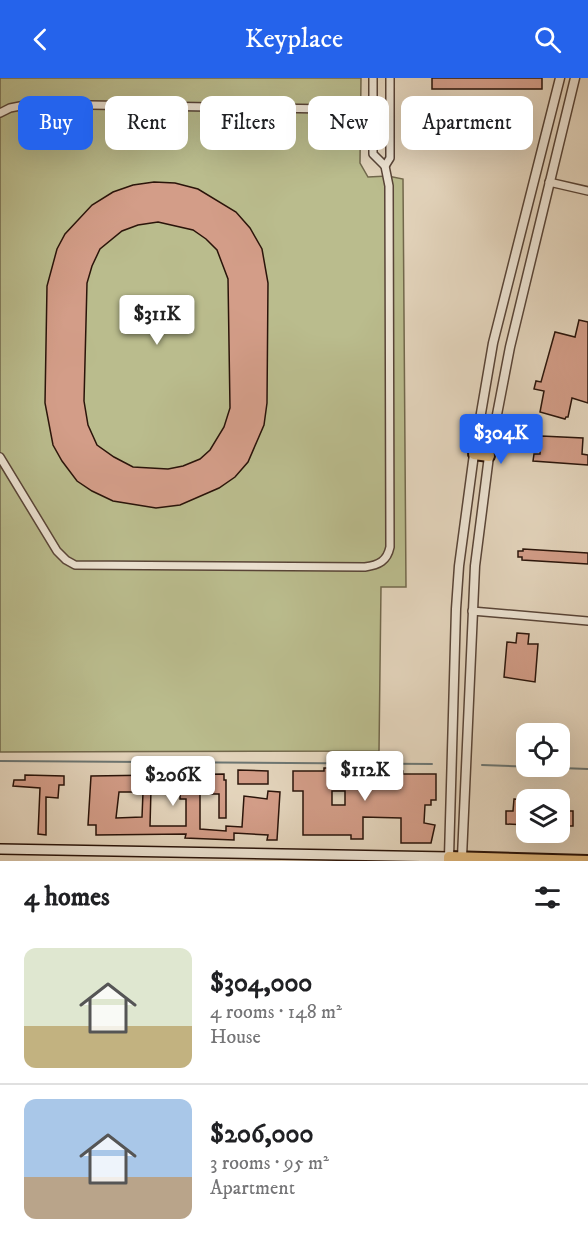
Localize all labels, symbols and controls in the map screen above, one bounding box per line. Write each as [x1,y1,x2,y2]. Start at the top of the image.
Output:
text: Keyplace [245,22,343,56]
icon: back [24,23,57,56]
icon: search [531,23,564,56]
chip: Buy [18,96,93,150]
chip: Rent [105,96,188,150]
chip: Filters [200,96,296,150]
chip: New [308,96,389,150]
chip: Apartment [401,96,533,150]
pin: $311K [115,295,199,346]
text: $311K [133,302,181,327]
pin: $304K [459,414,543,465]
text: $304K [474,421,528,446]
map controls [516,723,570,843]
button: locate [516,723,570,777]
pin: $112K [323,751,407,802]
pin: $206K [131,756,215,807]
text: $112K [340,758,390,783]
text: $206K [145,763,201,788]
button: layers [516,789,570,843]
text: 4 homes [24,881,110,914]
icon: filters [531,881,564,914]
text: $304,000 [210,967,312,1000]
icon: home [72,972,144,1044]
text: 4 rooms · 148 m² [210,1000,342,1025]
text: House [210,1025,261,1050]
text: $206,000 [210,1118,313,1151]
icon: home [72,1123,144,1195]
text: 3 rooms · 95 m² [210,1151,329,1176]
text: Apartment [210,1176,295,1201]

